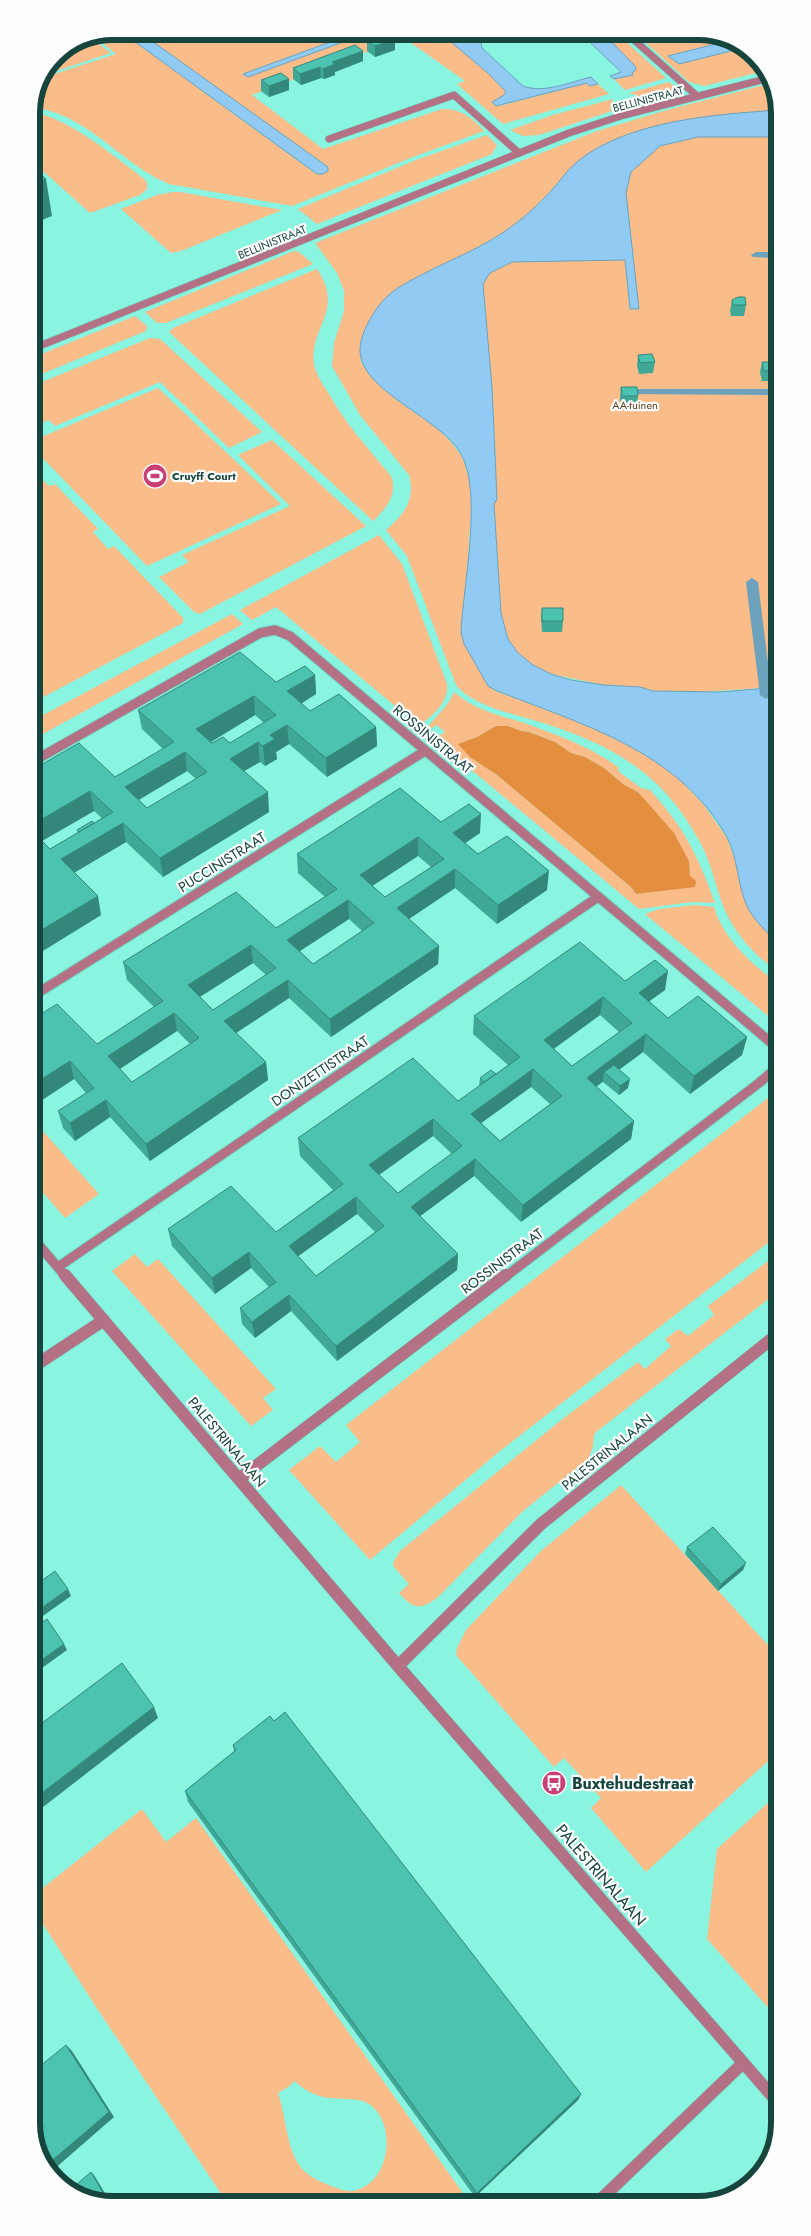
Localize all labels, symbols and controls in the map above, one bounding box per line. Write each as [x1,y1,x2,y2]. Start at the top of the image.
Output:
street label: BELLINISTRAAT [611,82,685,116]
street label: BELLINISTRAAT [235,221,309,263]
park label: AA-tuinen [612,397,658,413]
sports icon: Cruyff Court [142,463,168,489]
place label: Cruyff Court [172,468,236,484]
street label: ROSSINISTRAAT [389,700,477,779]
street label: PUCCINISTRAAT [174,827,270,897]
street label: DONIZETTISTRAAT [267,1031,373,1111]
street label: ROSSINISTRAAT [457,1223,548,1299]
street label: PALESTRINALAAN [183,1393,271,1491]
street label: PALESTRINALAAN [557,1409,657,1495]
bus stop icon: Buxtehudestraat [541,1770,567,1796]
place label: Buxtehudestraat [572,1772,694,1795]
street label: PALESTRINALAAN [550,1819,652,1931]

